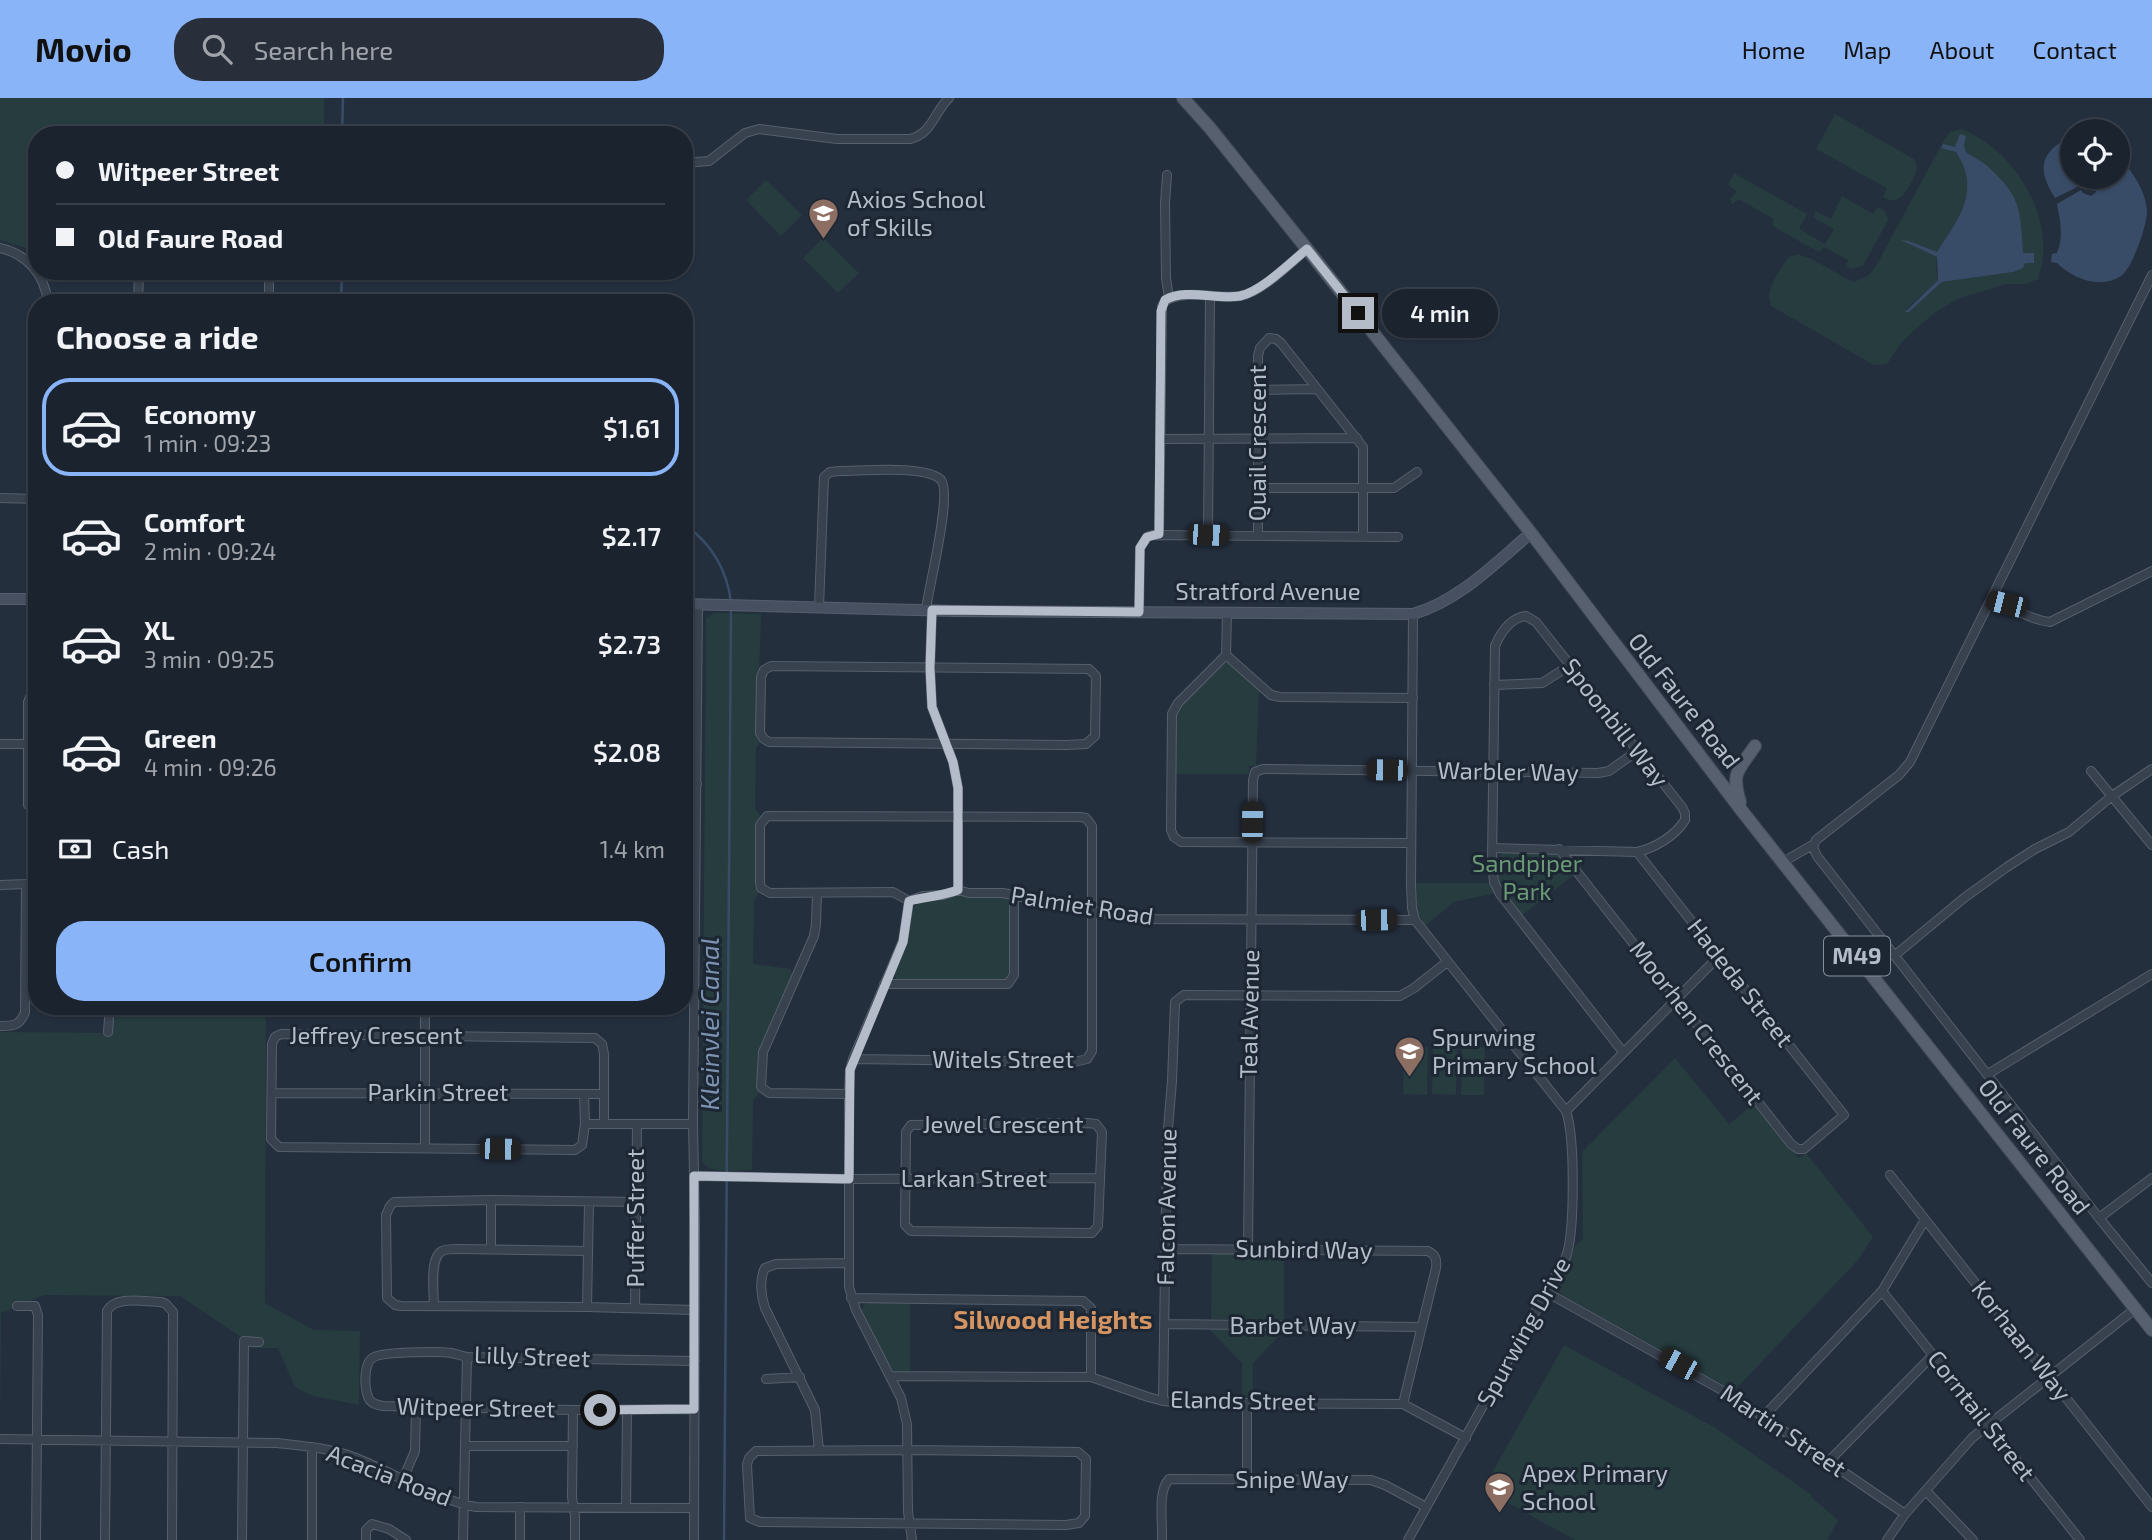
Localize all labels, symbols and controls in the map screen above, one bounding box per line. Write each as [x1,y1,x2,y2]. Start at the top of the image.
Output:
search box [174,18,664,81]
text: Movio [35,29,132,69]
icon: search [198,30,236,68]
text: Search here [254,34,393,65]
text: Home [1742,35,1805,64]
text: Map [1843,35,1891,64]
text: About [1929,35,1995,64]
text: Contact [2033,35,2117,64]
map controls [2060,119,2130,189]
button: locate [2060,119,2130,189]
text: Witpeer Street [98,155,279,186]
place label: Axios School of Skills [847,184,985,241]
school or university icon: Axios School of Skills [807,197,841,241]
text: Old Faure Road [98,222,283,253]
callout: 4 min [1382,288,1498,338]
route end [1342,297,1374,329]
text: 4 min [1410,299,1470,327]
text: Choose a ride [56,317,259,355]
street label: Quail Crescent [1242,365,1271,521]
icon: car [60,396,123,459]
text: Economy [144,398,256,429]
text: $1.61 [603,412,661,443]
text: 1 min · 09:23 [144,429,271,457]
icon: car [60,504,123,567]
text: Comfort [144,506,245,537]
text: $2.17 [602,520,661,551]
car [1187,524,1230,546]
text: 2 min · 09:24 [144,537,276,565]
street label: Stratford Avenue [1175,576,1361,605]
car [1984,589,2029,619]
icon: car [60,612,123,675]
text: XL [144,614,175,645]
street label: Old Faure Road [1623,626,1747,774]
text: $2.73 [598,628,661,659]
text: 3 min · 09:25 [144,645,275,673]
street label: Spoonbill Way [1557,652,1676,792]
icon: car [60,720,123,783]
text: Green [144,722,217,753]
text: $2.08 [593,736,661,767]
text: 4 min · 09:26 [144,753,277,781]
street label: Warbler Way [1437,755,1579,786]
car [1366,759,1409,781]
car [1242,801,1263,843]
icon: cash [56,830,94,868]
text: Cash [112,833,169,864]
text: 1.4 km [600,835,665,863]
park label: Sandpiper Park [1472,848,1583,905]
street label: Palmiet Road [1009,879,1156,930]
car [1355,909,1398,931]
street label: Hadeda Street [1682,912,1800,1052]
button: Confirm [56,921,665,1001]
street label: Moorhen Crescent [1624,934,1770,1110]
road number: M49 [1824,936,1890,976]
water label: Kleinvlei Canal [693,937,724,1111]
street label: Teal Avenue [1233,949,1264,1079]
street label: Jeffrey Crescent [289,1020,463,1049]
place label: Spurwing Primary School [1432,1022,1597,1079]
school or university icon: Spurwing Primary School [1392,1035,1426,1079]
street label: Witels Street [932,1044,1074,1073]
street label: Old Faure Road [1973,1072,2097,1220]
street label: Parkin Street [367,1077,509,1106]
street label: Jewel Crescent [922,1109,1084,1138]
street label: Falcon Avenue [1150,1128,1181,1286]
car [479,1138,522,1160]
street label: Puffer Street [620,1149,649,1287]
street label: Larkan Street [901,1163,1047,1192]
street label: Sunbird Way [1235,1233,1373,1264]
street label: Spurwing Drive [1470,1252,1576,1411]
street label: Korhaan Way [1966,1274,2078,1406]
district label: Silwood Heights [953,1303,1153,1334]
street label: Barbet Way [1230,1310,1357,1339]
street label: Lilly Street [473,1339,591,1372]
street label: Corntail Street [1922,1344,2042,1486]
car [1656,1345,1703,1383]
street label: Martin Street [1716,1377,1852,1482]
street label: Elands Street [1170,1384,1316,1415]
street label: Witpeer Street [396,1391,556,1422]
route start [584,1394,616,1426]
street label: Acacia Road [323,1438,456,1512]
place label: Apex Primary School [1522,1458,1668,1515]
street label: Snipe Way [1235,1464,1349,1493]
school or university icon: Apex Primary School [1482,1471,1516,1515]

